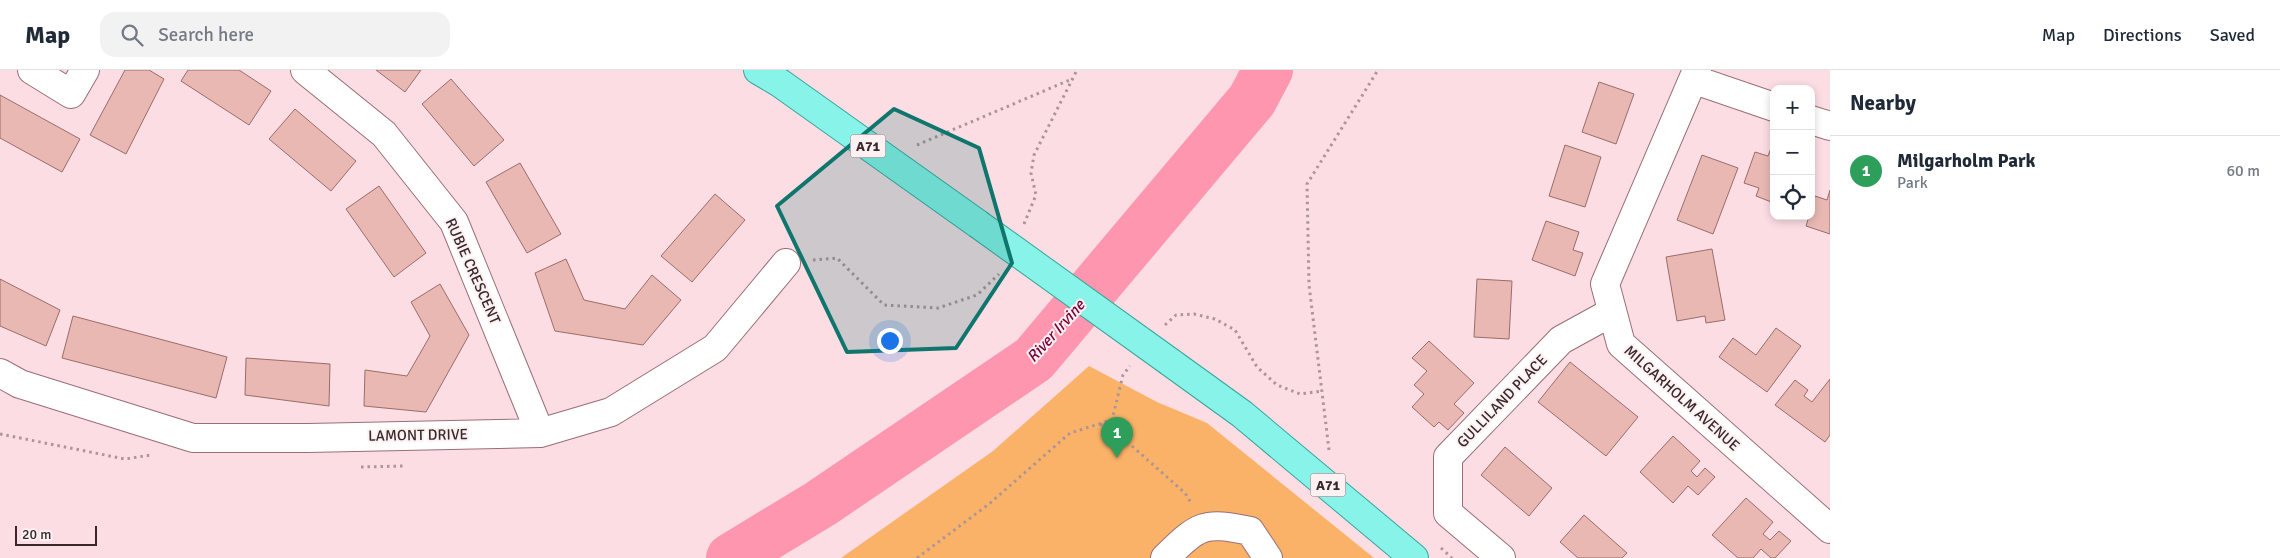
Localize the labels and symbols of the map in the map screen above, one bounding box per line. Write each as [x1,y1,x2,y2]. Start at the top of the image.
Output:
road number: A71 [850,134,886,158]
street label: RUBIE CRESCENT [442,215,505,327]
water label: River Irvine [1023,295,1090,366]
your location [877,328,903,354]
street label: MILGARHOLM AVENUE [1621,341,1743,455]
street label: GULLILAND PLACE [1453,351,1551,451]
pin: 1 [1101,417,1133,458]
street label: LAMONT DRIVE [368,425,468,445]
road number: A71 [1310,474,1346,496]
scale bar [15,523,98,546]

